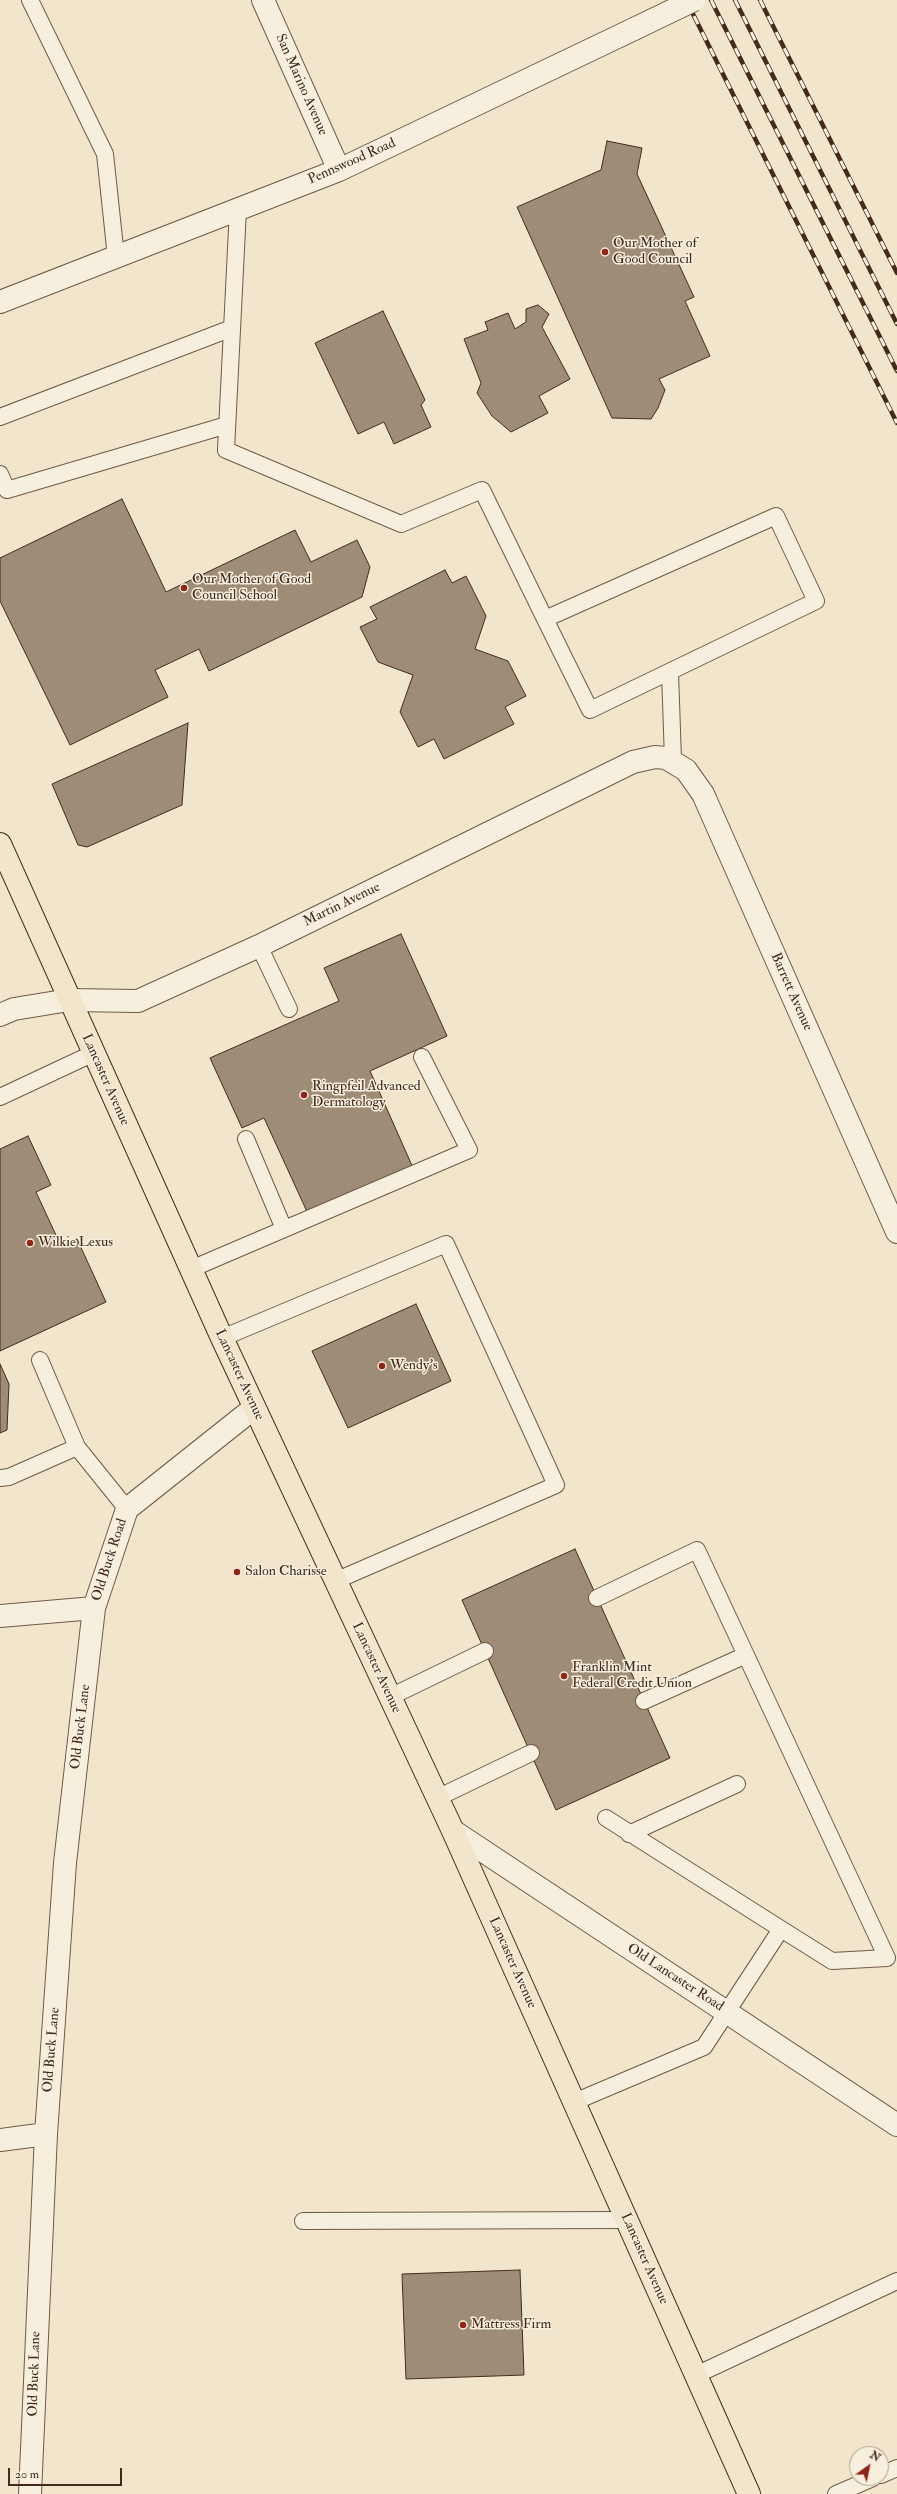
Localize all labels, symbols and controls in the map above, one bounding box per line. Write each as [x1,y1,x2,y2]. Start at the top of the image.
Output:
street label: San Marino Avenue [271,32,331,138]
street label: Pennswood Road [306,135,398,189]
place label: Our Mother of Good Council [613,236,697,268]
marker: Our Mother of Good Council [600,247,610,257]
place label: Our Mother of Good Council School [192,572,311,604]
marker: Our Mother of Good Council School [179,583,189,593]
street label: Martin Avenue [301,879,383,931]
street label: Barrett Avenue [766,950,816,1034]
street label: Lancaster Avenue [77,1032,133,1128]
place label: Ringpfeil Advanced Dermatology [312,1079,421,1112]
marker: Ringpfeil Advanced Dermatology [299,1090,309,1100]
place label: Wilkie Lexus [38,1235,113,1251]
marker: Wilkie Lexus [25,1238,35,1248]
street label: Lancaster Avenue [211,1327,267,1423]
place label: Wendy's [390,1358,438,1374]
marker: Wendy's [377,1361,387,1371]
street label: Old Buck Road [89,1517,131,1603]
place label: Salon Charisse [245,1564,327,1580]
marker: Salon Charisse [232,1567,242,1577]
street label: Lancaster Avenue [348,1620,404,1716]
place label: Franklin Mint Federal Credit Union [572,1660,692,1692]
marker: Franklin Mint Federal Credit Union [559,1671,569,1681]
street label: Old Buck Lane [67,1684,95,1770]
street label: Lancaster Avenue [484,1915,540,2011]
street label: Old Lancaster Road [624,1941,726,2015]
street label: Old Buck Lane [40,2007,64,2093]
street label: Lancaster Avenue [616,2211,672,2307]
place label: Mattress Firm [471,2317,551,2333]
marker: Mattress Firm [458,2320,468,2330]
street label: Old Buck Lane [25,2331,45,2417]
north arrow [849,2446,889,2486]
text: N [868,2448,883,2464]
scale bar [10,2460,124,2486]
text: 20 m [15,2467,39,2482]

